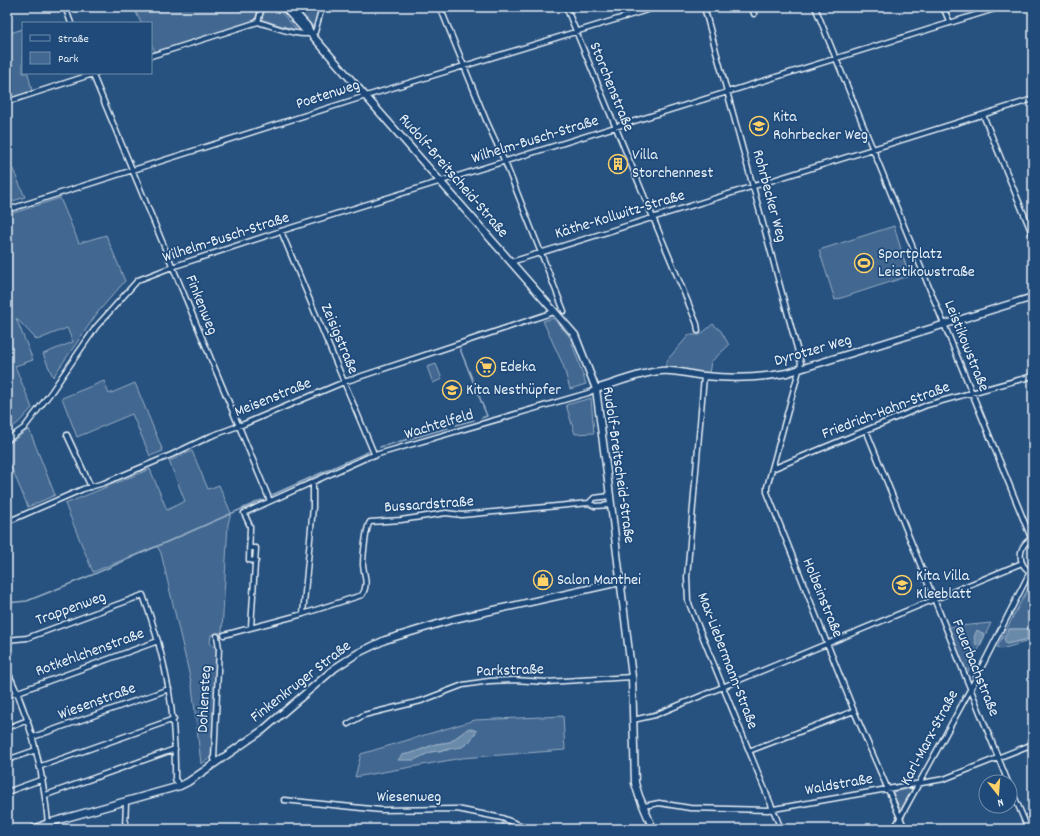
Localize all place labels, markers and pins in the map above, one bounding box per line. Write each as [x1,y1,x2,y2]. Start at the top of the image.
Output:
place label: Kita Rohrbecker Weg [773,106,868,147]
school or university icon: Kita Rohrbecker Weg [748,115,770,137]
place label: Villa Storchennest [632,144,713,185]
building icon: Villa Storchennest [607,153,629,175]
place label: Sportplatz Leistikowstraße [878,243,975,284]
sports icon: Sportplatz Leistikowstraße [853,252,875,274]
supermarket icon: Edeka [475,356,497,378]
place label: Edeka [500,356,536,379]
school or university icon: Kita Nesthüpfer [441,379,463,401]
place label: Kita Nesthüpfer [466,379,561,402]
place label: Kita Villa Kleeblatt [916,565,971,606]
shop icon: Salon Manthei [532,569,554,591]
place label: Salon Manthei [557,569,641,592]
school or university icon: Kita Villa Kleeblatt [891,574,913,596]

